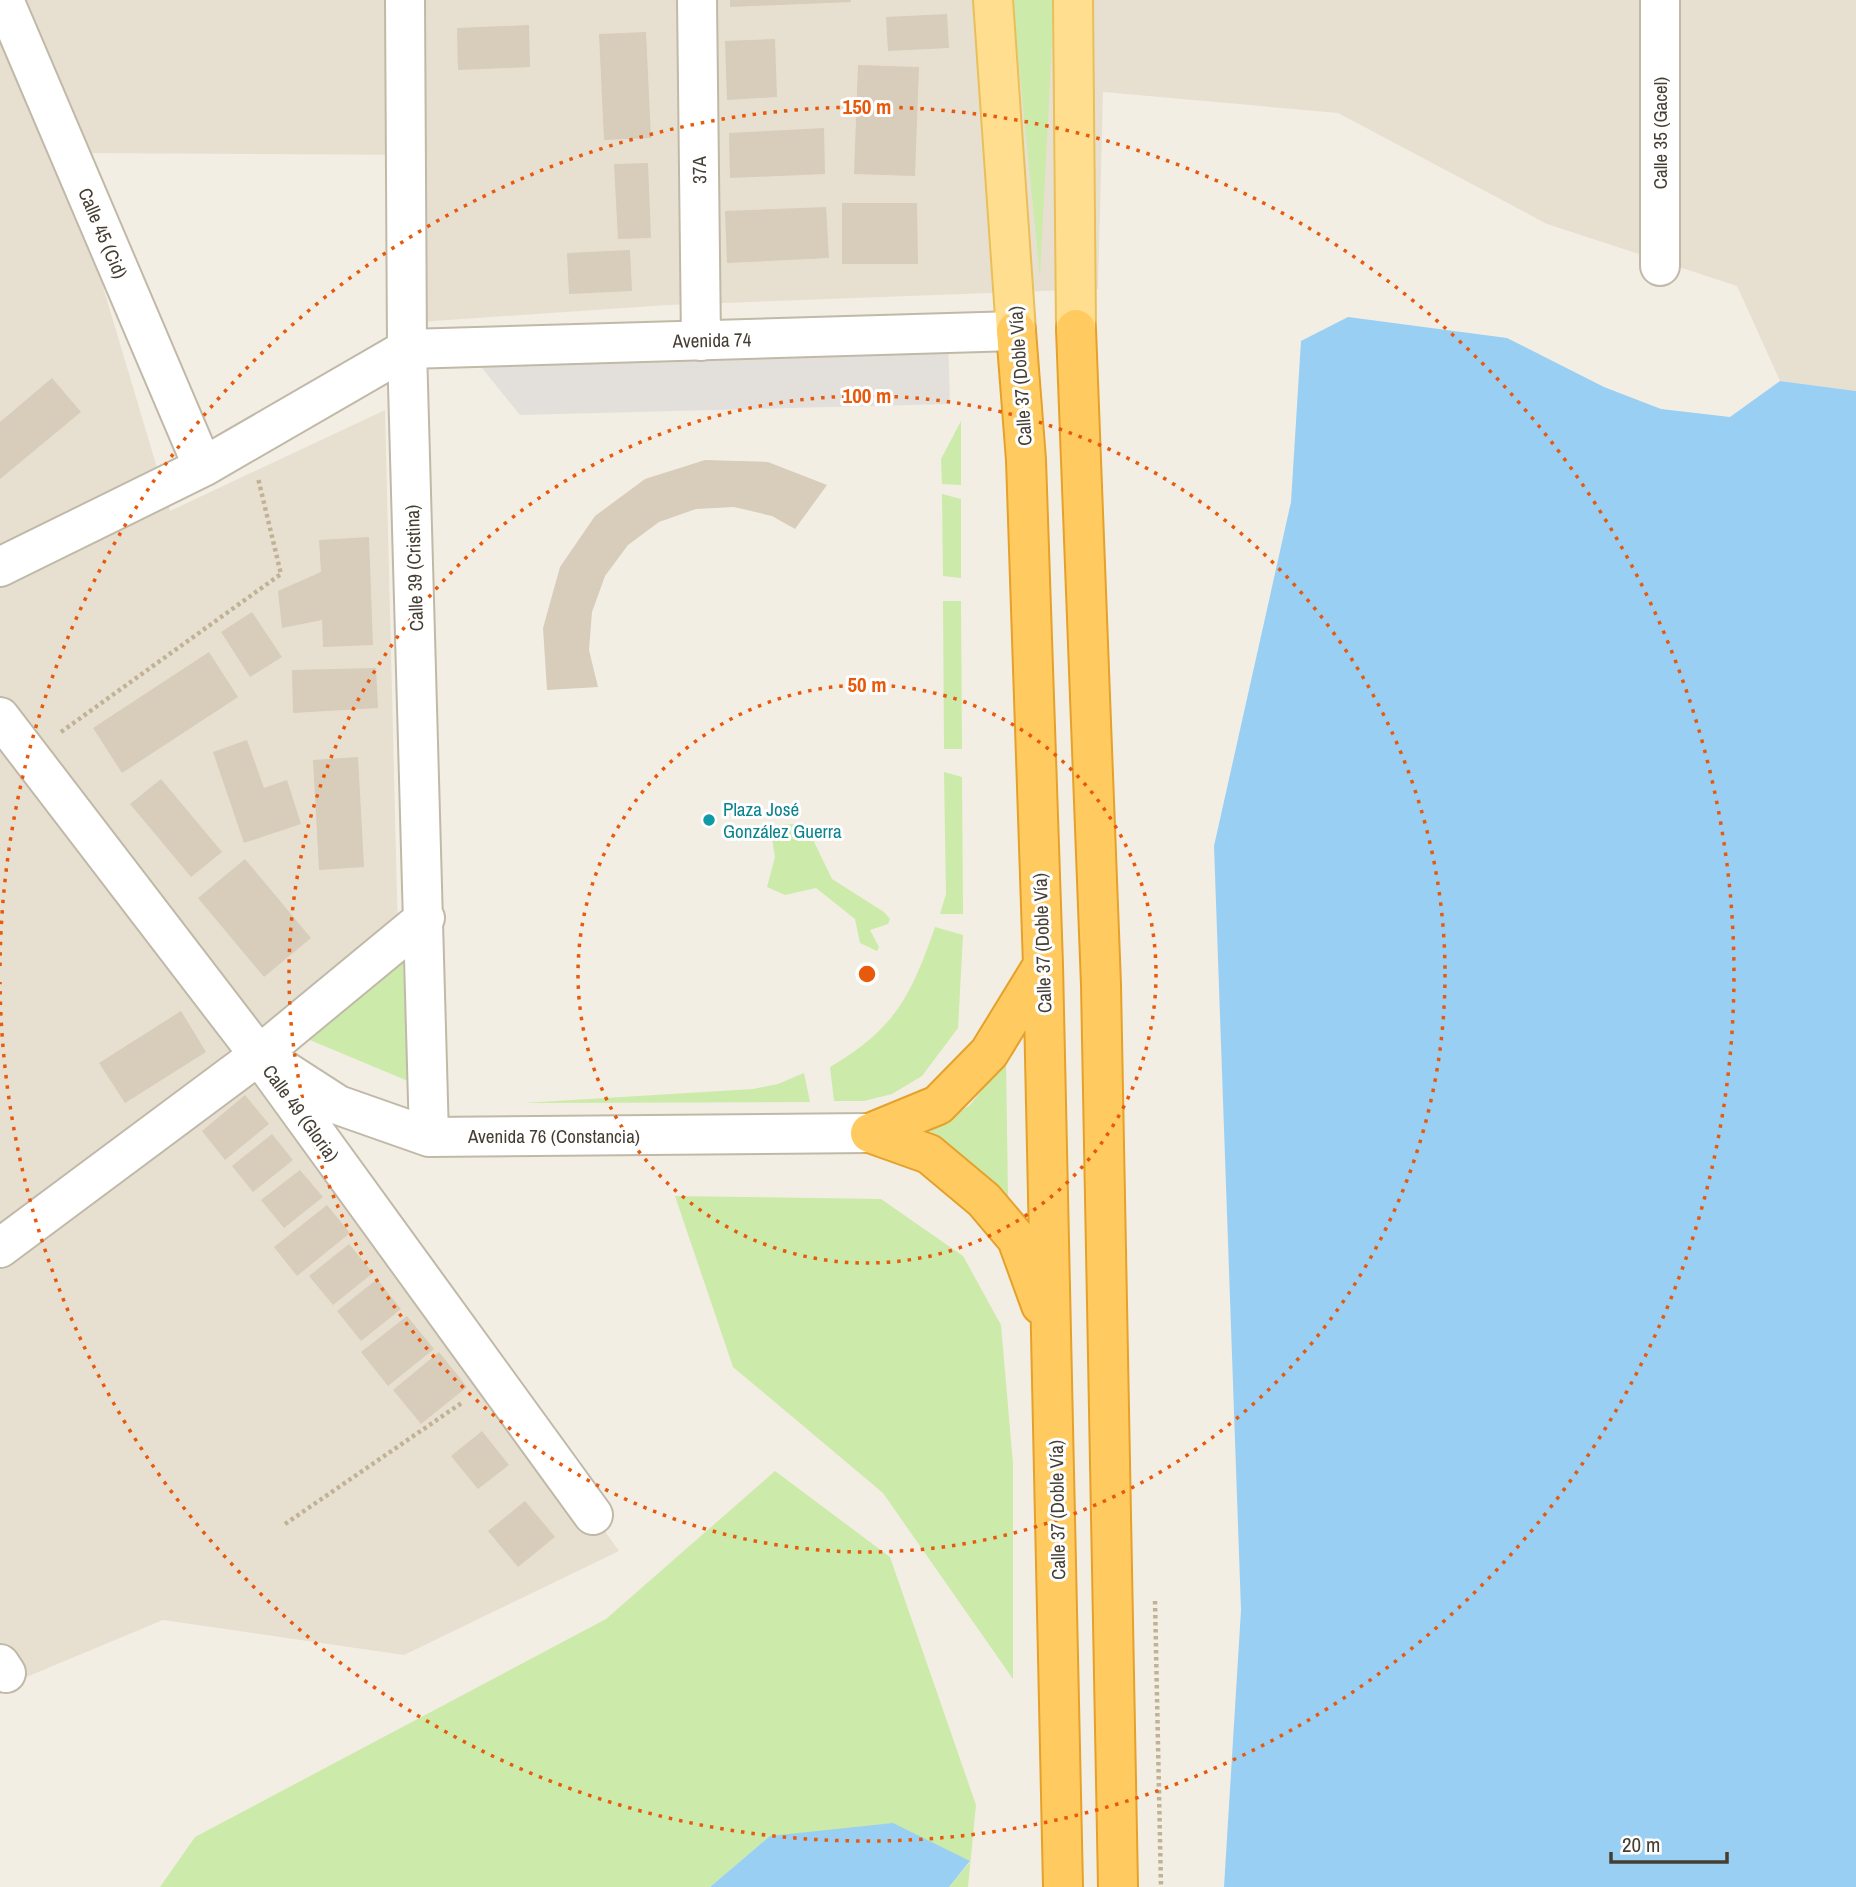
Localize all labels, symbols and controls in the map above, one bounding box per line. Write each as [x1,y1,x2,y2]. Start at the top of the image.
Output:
street label: Calle 35 (Gacel) [1647,77,1673,189]
text: 150 m [843,92,891,121]
street label: 37A [686,155,712,184]
street label: Calle 45 (Cid) [72,184,134,282]
street label: Calle 37 (Doble Vía) [1002,305,1038,447]
street label: Avenida 74 [671,326,752,354]
text: 100 m [843,381,891,410]
street label: Calle 39 (Cristina) [399,504,429,632]
text: 50 m [847,670,887,699]
place label: Plaza José González Guerra [723,796,842,844]
marker: Plaza José González Guerra [701,812,717,828]
street label: Calle 37 (Doble Vía) [1027,873,1057,1013]
centre of rings [855,962,879,986]
street label: Calle 49 (Gloria) [257,1059,345,1167]
street label: Avenida 76 (Constancia) [467,1123,640,1149]
street label: Calle 37 (Doble Vía) [1043,1440,1071,1580]
scale bar [1611,1820,1727,1864]
text: 20 m [1622,1830,1660,1859]

